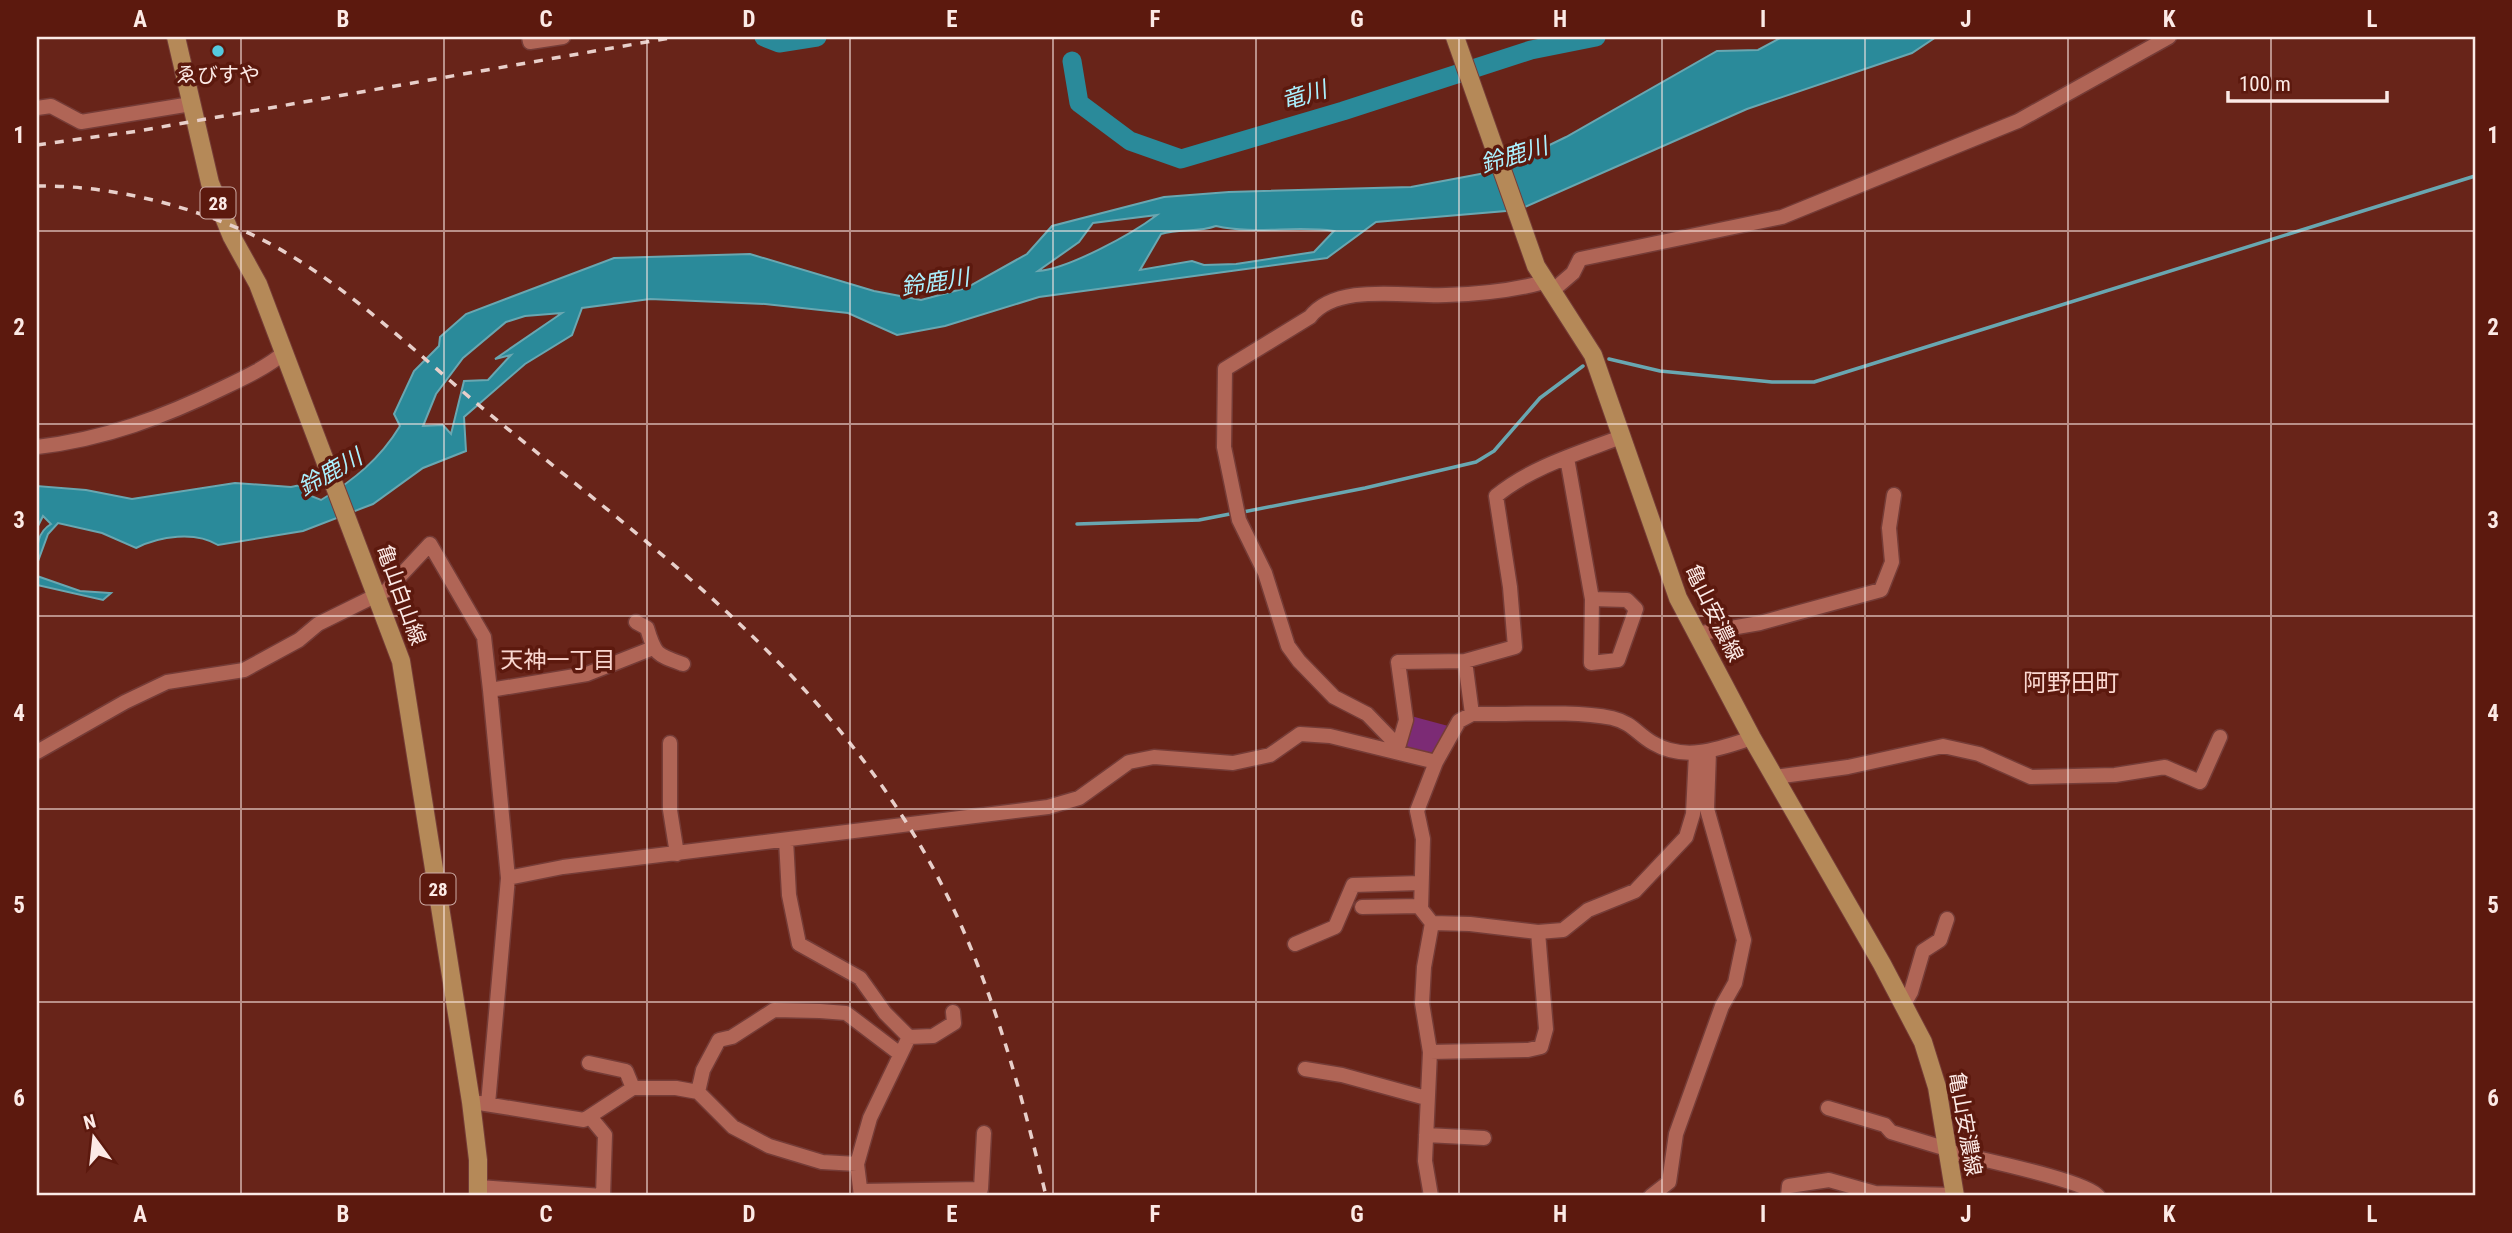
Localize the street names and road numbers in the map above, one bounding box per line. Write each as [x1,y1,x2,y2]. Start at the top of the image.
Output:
road number: 28 [200,188,235,218]
street label: 亀山白山線 [372,542,430,648]
street label: 亀山安濃線 [1680,561,1748,665]
road number: 28 [420,874,456,904]
street label: 亀山安濃線 [1944,1070,1986,1178]

